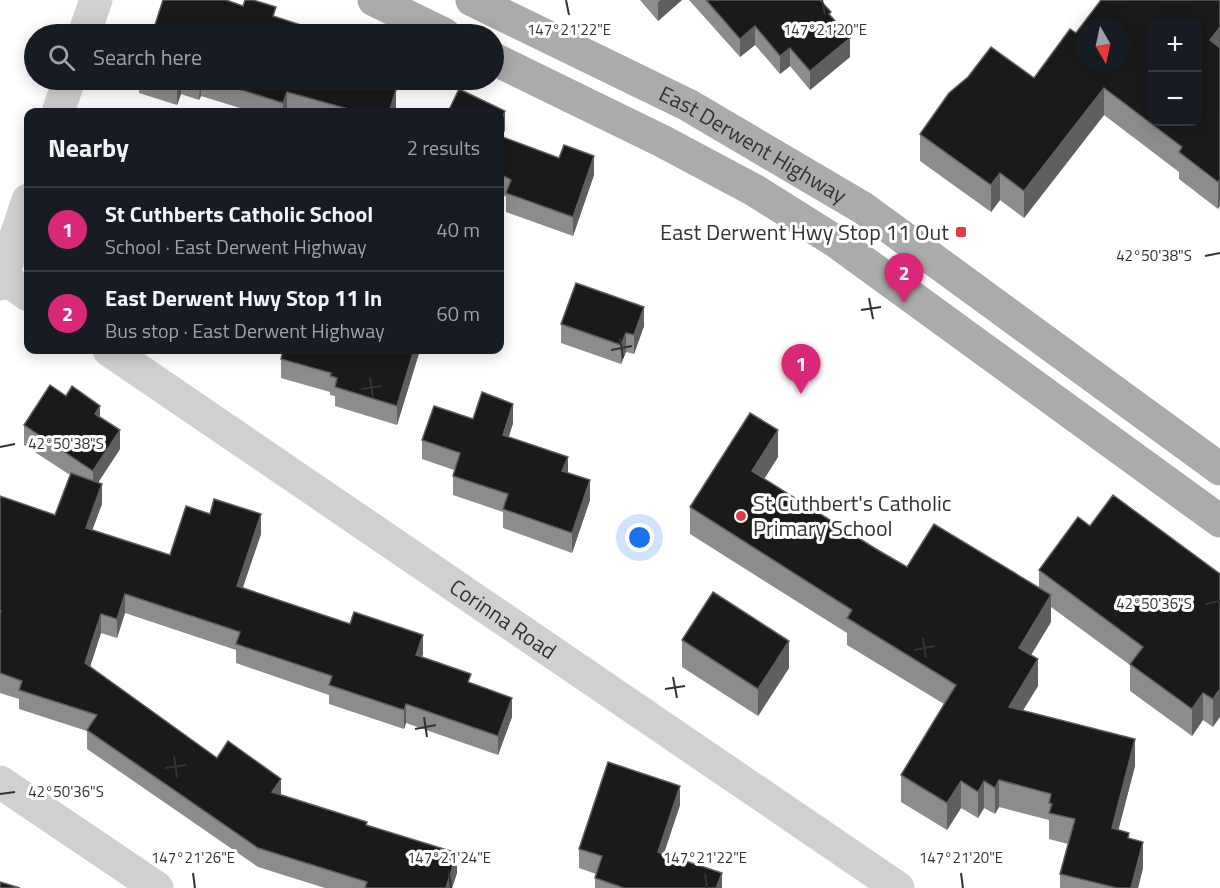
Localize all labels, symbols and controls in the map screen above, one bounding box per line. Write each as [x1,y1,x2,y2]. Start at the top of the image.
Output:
text: 147°21'22"E [527,18,611,41]
text: 147°21'20"E [783,18,867,41]
north arrow [1076,18,1130,72]
map controls [1148,18,1202,126]
button: + [1148,18,1202,72]
search box [24,24,504,90]
text: Search here [93,40,202,74]
icon: search [45,41,78,74]
button: − [1148,72,1202,126]
street label: East Derwent Highway [653,77,854,212]
text: Nearby [48,128,129,167]
text: 2 results [407,132,480,163]
text: St Cuthberts Catholic School [105,197,373,231]
text: 1 [62,214,73,245]
text: 40 m [436,214,480,245]
place label: East Derwent Hwy Stop 11 Out [660,215,949,249]
marker: East Derwent Hwy Stop 11 Out [954,225,968,239]
text: School · East Derwent Highway [105,231,367,262]
text: 42°50'38"S [1116,244,1192,267]
pin: 2 [884,254,924,303]
text: East Derwent Hwy Stop 11 In [105,281,382,315]
text: 2 [62,298,73,329]
text: 60 m [436,298,480,329]
text: Bus stop · East Derwent Highway [105,315,385,346]
pin: 1 [782,344,820,394]
text: 42°50'38"S [28,432,104,455]
place label: St Cuthbert's Catholic Primary School [753,486,951,545]
marker: St Cuthbert's Catholic Primary School [734,509,748,523]
your location [625,523,654,552]
street label: Corinna Road [443,570,563,667]
text: 42°50'36"S [1116,592,1192,615]
text: 42°50'36"S [28,780,104,803]
text: 147°21'26"E [151,846,235,869]
text: 147°21'24"E [407,846,491,869]
text: 147°21'22"E [663,846,747,869]
text: 147°21'20"E [919,846,1003,869]

